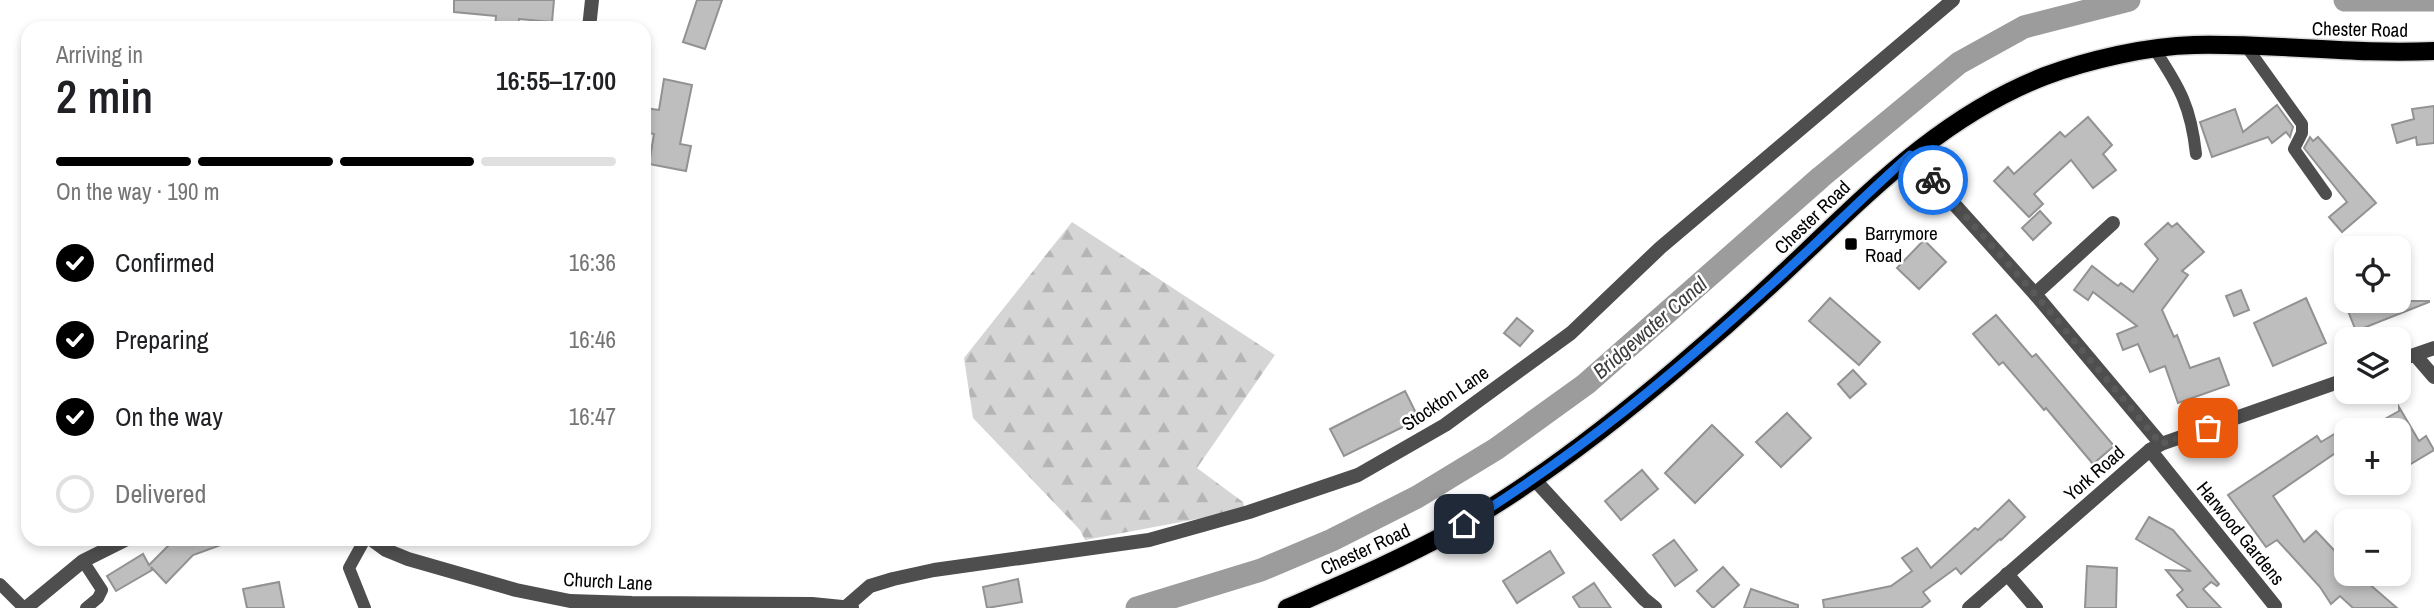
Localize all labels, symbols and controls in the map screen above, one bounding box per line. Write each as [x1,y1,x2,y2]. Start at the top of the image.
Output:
street label: Chester Road [2312,15,2408,43]
text: Arriving in [56,39,143,70]
text: 16:55–17:00 [496,63,616,98]
text: 2 min [56,65,153,127]
courier [1898,145,1968,215]
icon: bike [1914,161,1952,199]
street label: Chester Road [1768,174,1856,260]
text: On the way · 190 m [56,176,220,207]
place label: Barrymore Road [1865,220,1938,268]
marker: Barrymore Road [1843,236,1859,252]
map controls [2334,236,2411,586]
button: locate [2334,236,2411,313]
icon: check [56,244,94,282]
text: Confirmed [115,245,215,280]
text: 16:36 [569,247,616,278]
water label: Bridgewater Canal [1586,269,1714,385]
icon: check [56,321,94,359]
text: Preparing [115,322,209,357]
text: 16:46 [569,324,616,355]
button: layers [2334,327,2411,404]
street label: Stockton Lane [1396,359,1494,437]
icon: check [56,398,94,436]
pin [2178,398,2238,458]
text: On the way [115,399,223,434]
text: 16:47 [569,401,616,432]
icon: bag [2189,409,2227,447]
button: + [2334,418,2411,495]
street label: York Road [2058,439,2130,507]
text: Delivered [115,476,206,511]
street label: Harwood Gardens [2191,476,2291,590]
pin [1434,494,1494,554]
icon: home [1445,505,1483,543]
button: − [2334,509,2411,586]
street label: Chester Road [1316,517,1414,581]
street label: Church Lane [563,566,653,596]

